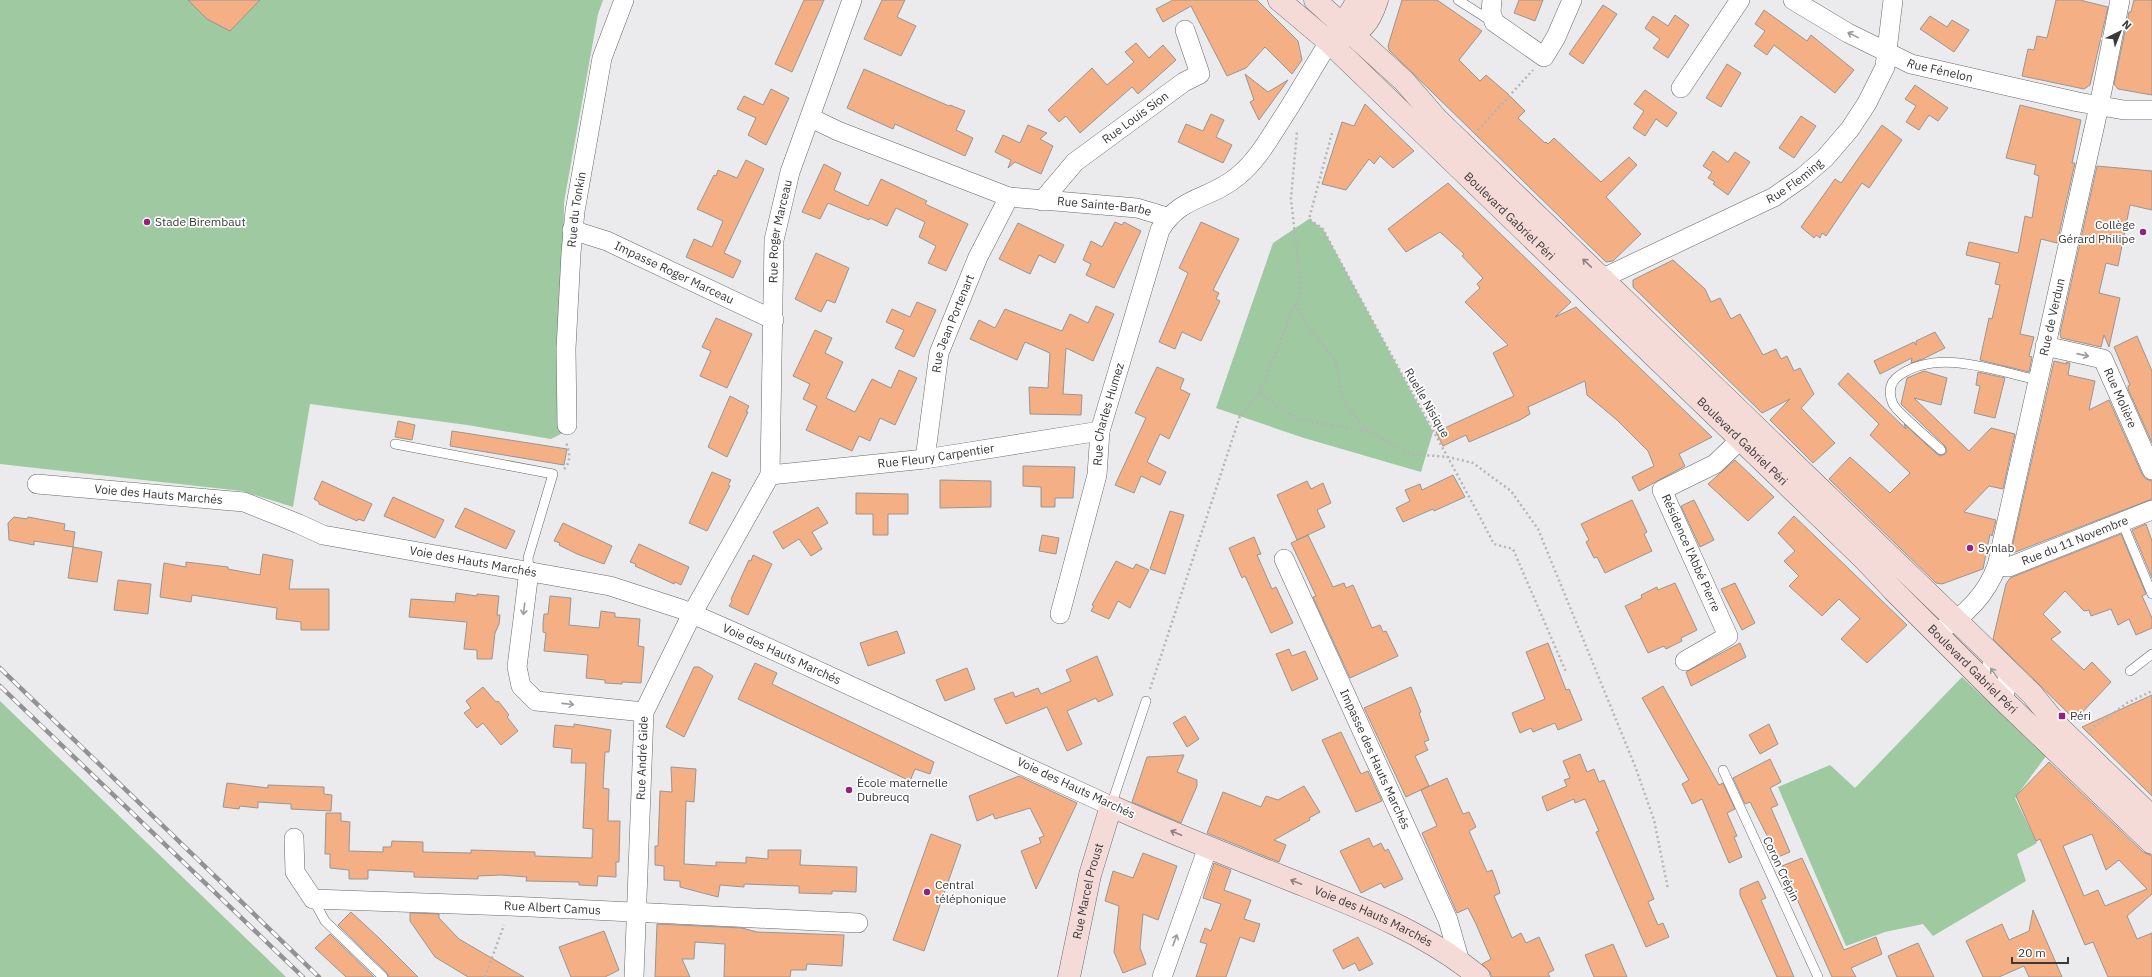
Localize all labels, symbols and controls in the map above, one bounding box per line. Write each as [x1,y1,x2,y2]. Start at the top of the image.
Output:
north arrow [2100,12,2140,52]
text: N [2119,17,2135,33]
one-way arrow [1848,31,1860,38]
street label: Rue Fénelon [1904,55,1974,85]
street label: Rue Louis Sion [1099,88,1171,147]
street label: Rue Fleming [1764,155,1826,207]
street label: Boulevard Gabriel Péri [1461,169,1558,263]
street label: Rue du Tonkin [564,170,589,248]
street label: Rue Roger Marceau [765,178,795,283]
street label: Rue Sainte-Barbe [1056,193,1154,219]
place label: Stade Birembaut [155,214,246,229]
marker: Stade Birembaut [142,217,152,227]
place label: Collège Gérard Philipe [2058,217,2135,246]
marker: Collège Gérard Philipe [2138,227,2148,237]
street label: Impasse Roger Marceau [612,238,737,307]
one-way arrow [1582,258,1592,268]
street label: Rue Jean Portenart [928,272,977,374]
street label: Rue de Verdun [2036,277,2068,357]
one-way arrow [2076,351,2089,359]
street label: Rue Charles Humez [1090,360,1127,466]
street label: Ruelle Nisique [1402,365,1454,440]
street label: Rue Molière [2101,365,2141,431]
street label: Boulevard Gabriel Péri [1694,394,1791,488]
street label: Rue Fleury Carpentier [877,440,996,471]
street label: Voie des Hauts Marchés [94,481,224,507]
street label: Résidence l'Abbé Pierre [1659,492,1724,614]
street label: Rue du 11 Novembre [2019,512,2131,568]
place label: Synlab [1978,540,2014,555]
street label: Voie des Hauts Marchés [409,543,538,580]
marker: Synlab [1965,543,1975,553]
one-way arrow [520,602,528,615]
street label: Voie des Hauts Marchés [720,620,844,688]
street label: Boulevard Gabriel Péri [1925,621,2021,717]
one-way arrow [1990,667,1998,678]
street label: Impasse des Hauts Marchés [1337,687,1414,832]
one-way arrow [561,700,574,708]
place label: Péri [2070,708,2091,723]
marker: Péri [2057,711,2067,721]
street label: Rue André Gide [633,715,651,800]
street label: Voie des Hauts Marchés [1015,754,1138,822]
place label: École maternelle Dubreucq [857,775,948,804]
marker: École maternelle Dubreucq [844,785,854,795]
one-way arrow [1170,829,1182,837]
street label: Coron Crépin [1760,834,1803,904]
street label: Rue Marcel Proust [1069,841,1106,940]
place label: Central téléphonique [935,877,1007,906]
one-way arrow [1290,878,1302,886]
street label: Voie des Hauts Marchés [1312,882,1436,950]
marker: Central téléphonique [922,887,932,897]
street label: Rue Albert Camus [504,898,601,917]
one-way arrow [1172,934,1179,947]
scale bar [2012,939,2068,965]
text: 20 m [2018,945,2046,960]

